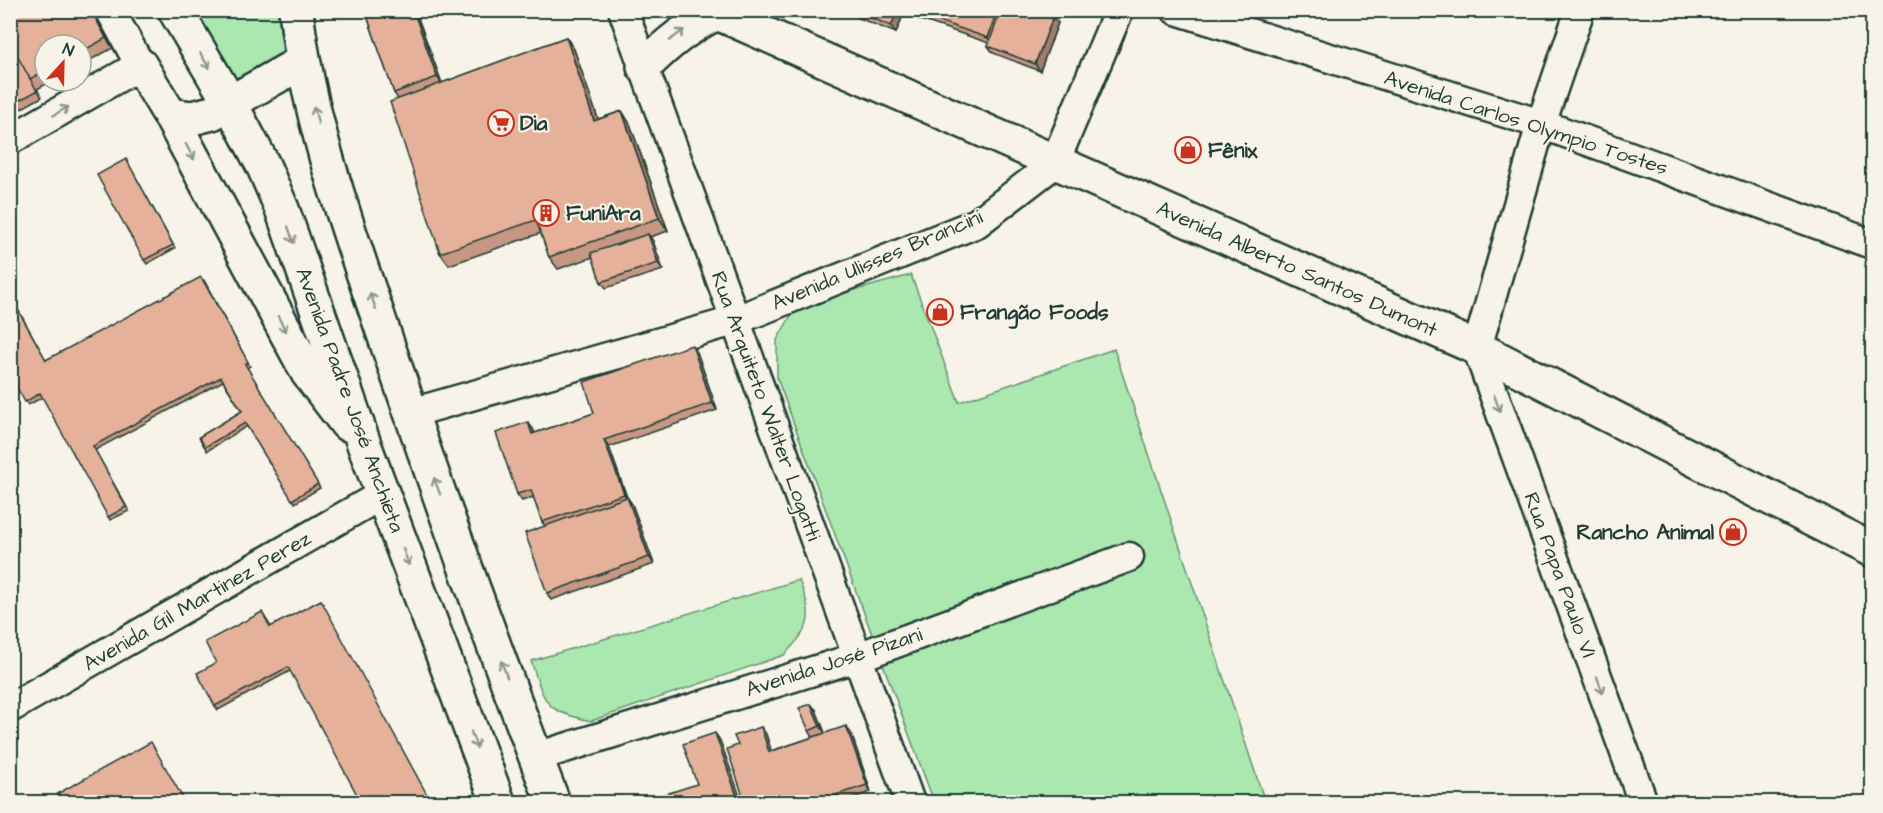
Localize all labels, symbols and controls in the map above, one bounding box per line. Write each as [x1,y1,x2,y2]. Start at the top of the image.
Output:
one-way arrow [669,29,685,42]
north arrow [33,33,93,93]
text: N [59,38,77,62]
one-way arrow [199,52,211,69]
street label: Avenida Carlos Olympio Tostes [1380,63,1672,185]
one-way arrow [52,105,69,117]
one-way arrow [309,106,321,125]
supermarket icon: Dia [486,108,516,138]
place label: Dia [520,109,548,138]
shop icon: Fênix [1173,135,1203,165]
place label: Fênix [1208,136,1259,165]
one-way arrow [185,143,196,161]
street label: Avenida Alberto Santos Dumont [1152,194,1443,344]
building icon: FuniAra [531,198,561,228]
place label: FuniAra [566,199,641,228]
street label: Avenida Ulisses Brancini [767,202,987,318]
one-way arrow [286,225,297,244]
street label: Avenida Padre José Anchieta [288,263,412,537]
street label: Rua Arquiteto Walter Logatti [702,267,828,545]
one-way arrow [366,293,377,311]
shop icon: Frangão Foods [925,297,955,327]
place label: Frangão Foods [960,298,1109,329]
one-way arrow [276,315,288,332]
one-way arrow [1492,393,1503,412]
one-way arrow [431,477,442,495]
street label: Rua Papa Paulo VI [1516,488,1603,662]
shop icon: Rancho Animal [1718,517,1748,547]
place label: Rancho Animal [1576,518,1715,547]
street label: Avenida Gil Martinez Perez [78,523,317,678]
one-way arrow [402,547,413,566]
street label: Avenida José Pizani [742,620,926,704]
one-way arrow [497,660,508,679]
one-way arrow [1595,675,1606,694]
one-way arrow [470,730,481,748]

